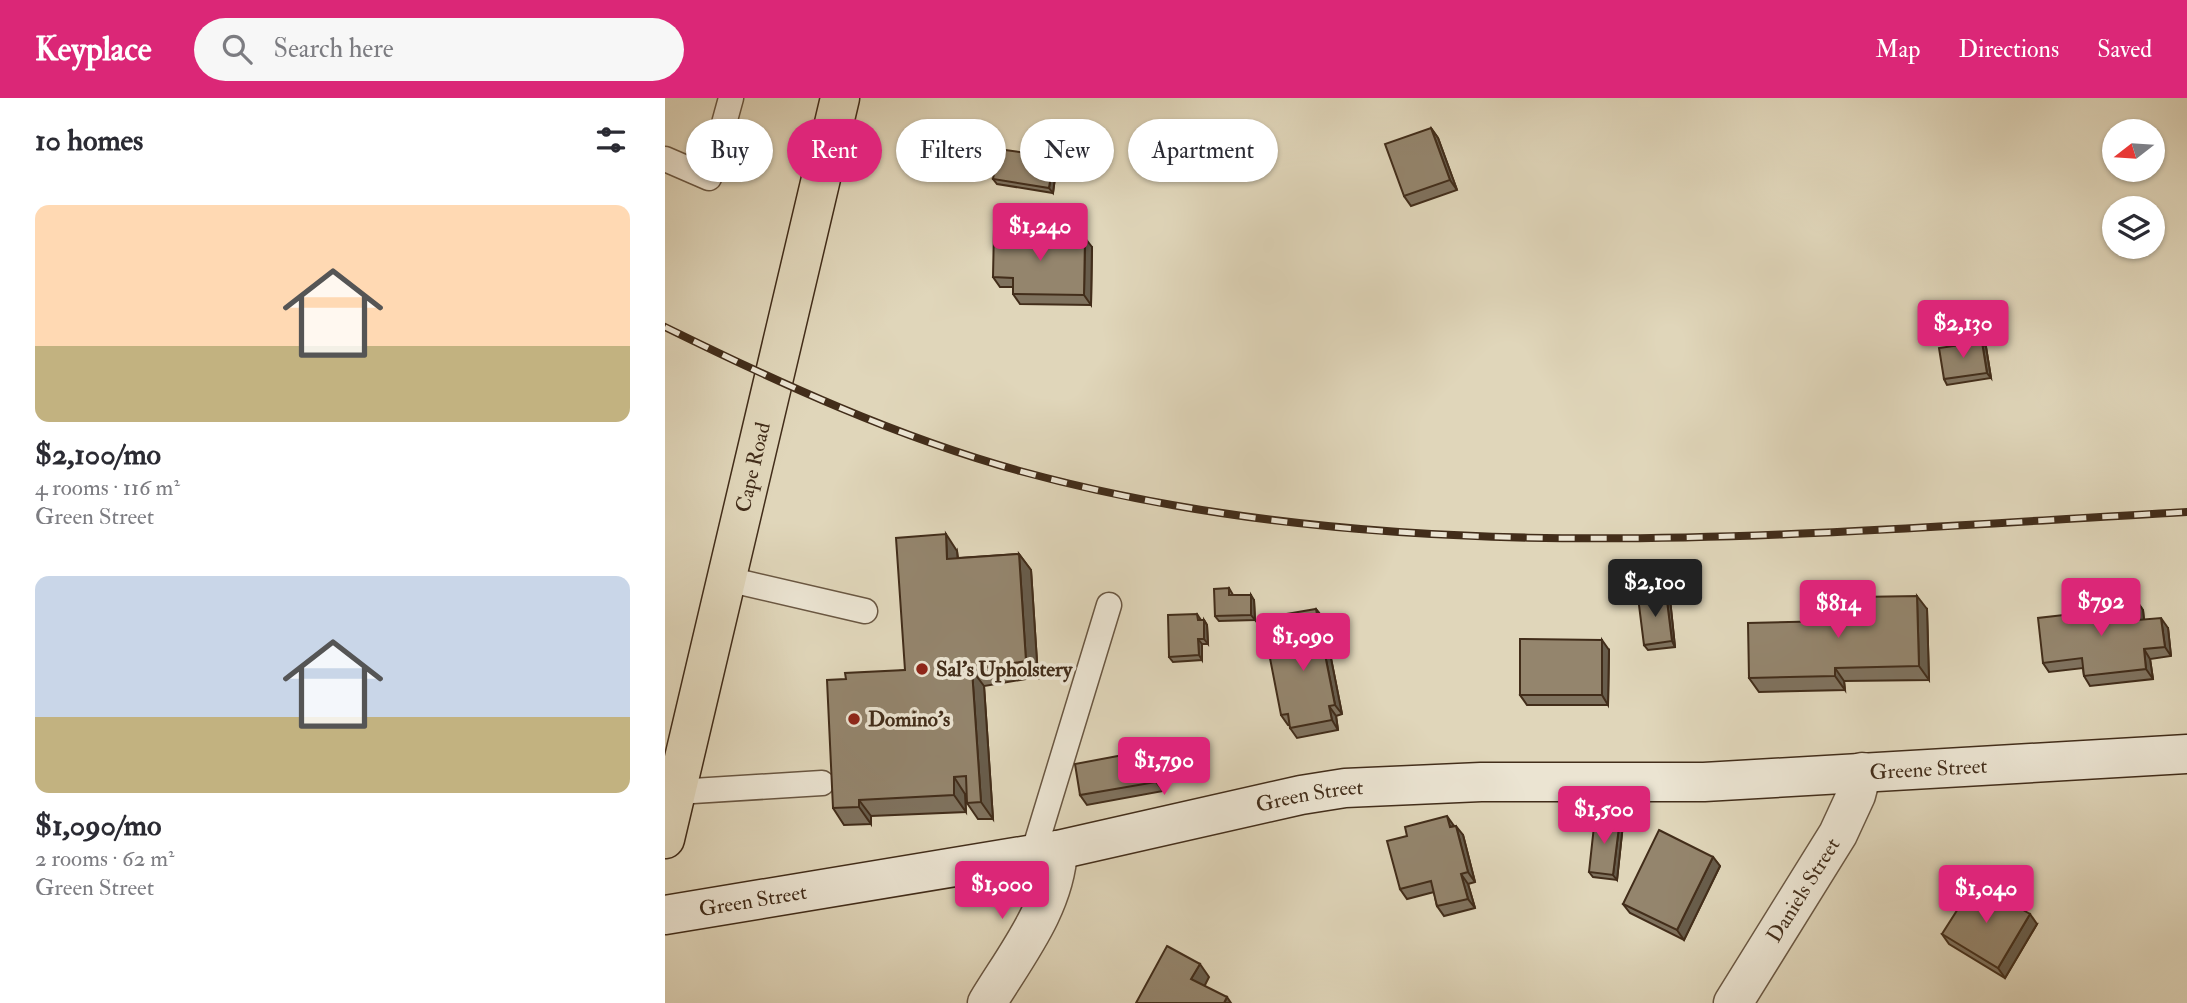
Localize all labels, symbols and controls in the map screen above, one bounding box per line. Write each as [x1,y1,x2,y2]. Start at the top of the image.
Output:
search box [194,18,684,81]
text: Keyplace [35,29,152,70]
icon: search [218,30,256,68]
text: Search here [274,33,394,65]
text: Map [1875,34,1920,65]
text: Directions [1958,34,2059,65]
text: Saved [2097,34,2152,65]
chip: Buy [686,119,773,182]
chip: Rent [787,119,882,182]
chip: Filters [896,119,1006,182]
chip: New [1020,119,1114,182]
chip: Apartment [1128,119,1278,182]
north arrow [2102,119,2165,182]
map controls [2102,119,2165,259]
icon: filters [592,121,630,159]
text: 10 homes [35,122,143,159]
button: layers [2102,196,2165,259]
pin: $1,240 [983,204,1097,263]
text: $1,240 [1009,211,1071,240]
icon: home [270,250,396,376]
pin: $2,130 [1906,300,2020,360]
text: $2,130 [1934,308,1992,337]
street label: Cape Road [729,419,777,515]
text: $2,100/mo [35,436,161,473]
text: 4 rooms · 116 m² [35,473,180,502]
text: Green Street [35,502,154,531]
pin: $2,100 [1598,560,1712,619]
text: $2,100 [1624,567,1686,596]
pin: $792 [2060,578,2142,638]
pin: $814 [1797,580,1879,640]
text: $792 [2077,586,2125,615]
text: $814 [1816,588,1860,617]
pin: $1,090 [1246,614,1360,673]
icon: home [270,621,396,747]
text: $1,090 [1272,621,1334,650]
place label: Sal's Upholstery [936,656,1073,683]
marker: Sal's Upholstery [914,661,930,677]
place label: Domino's [868,706,950,733]
marker: Domino's [846,711,862,727]
pin: $1,790 [1107,738,1221,797]
text: $1,790 [1134,745,1194,774]
street label: Greene Street [1869,752,1988,786]
street label: Green Street [1253,774,1364,818]
pin: $1,500 [1547,786,1661,846]
text: $1,500 [1574,794,1634,823]
text: $1,090/mo [35,807,161,844]
street label: Daniels Street [1760,832,1846,947]
text: 2 rooms · 62 m² [35,844,174,873]
pin: $1,000 [945,862,1059,921]
pin: $1,040 [1929,866,2043,925]
text: $1,000 [971,869,1033,898]
text: Green Street [35,873,154,902]
text: $1,040 [1955,873,2017,902]
street label: Green Street [697,878,809,923]

